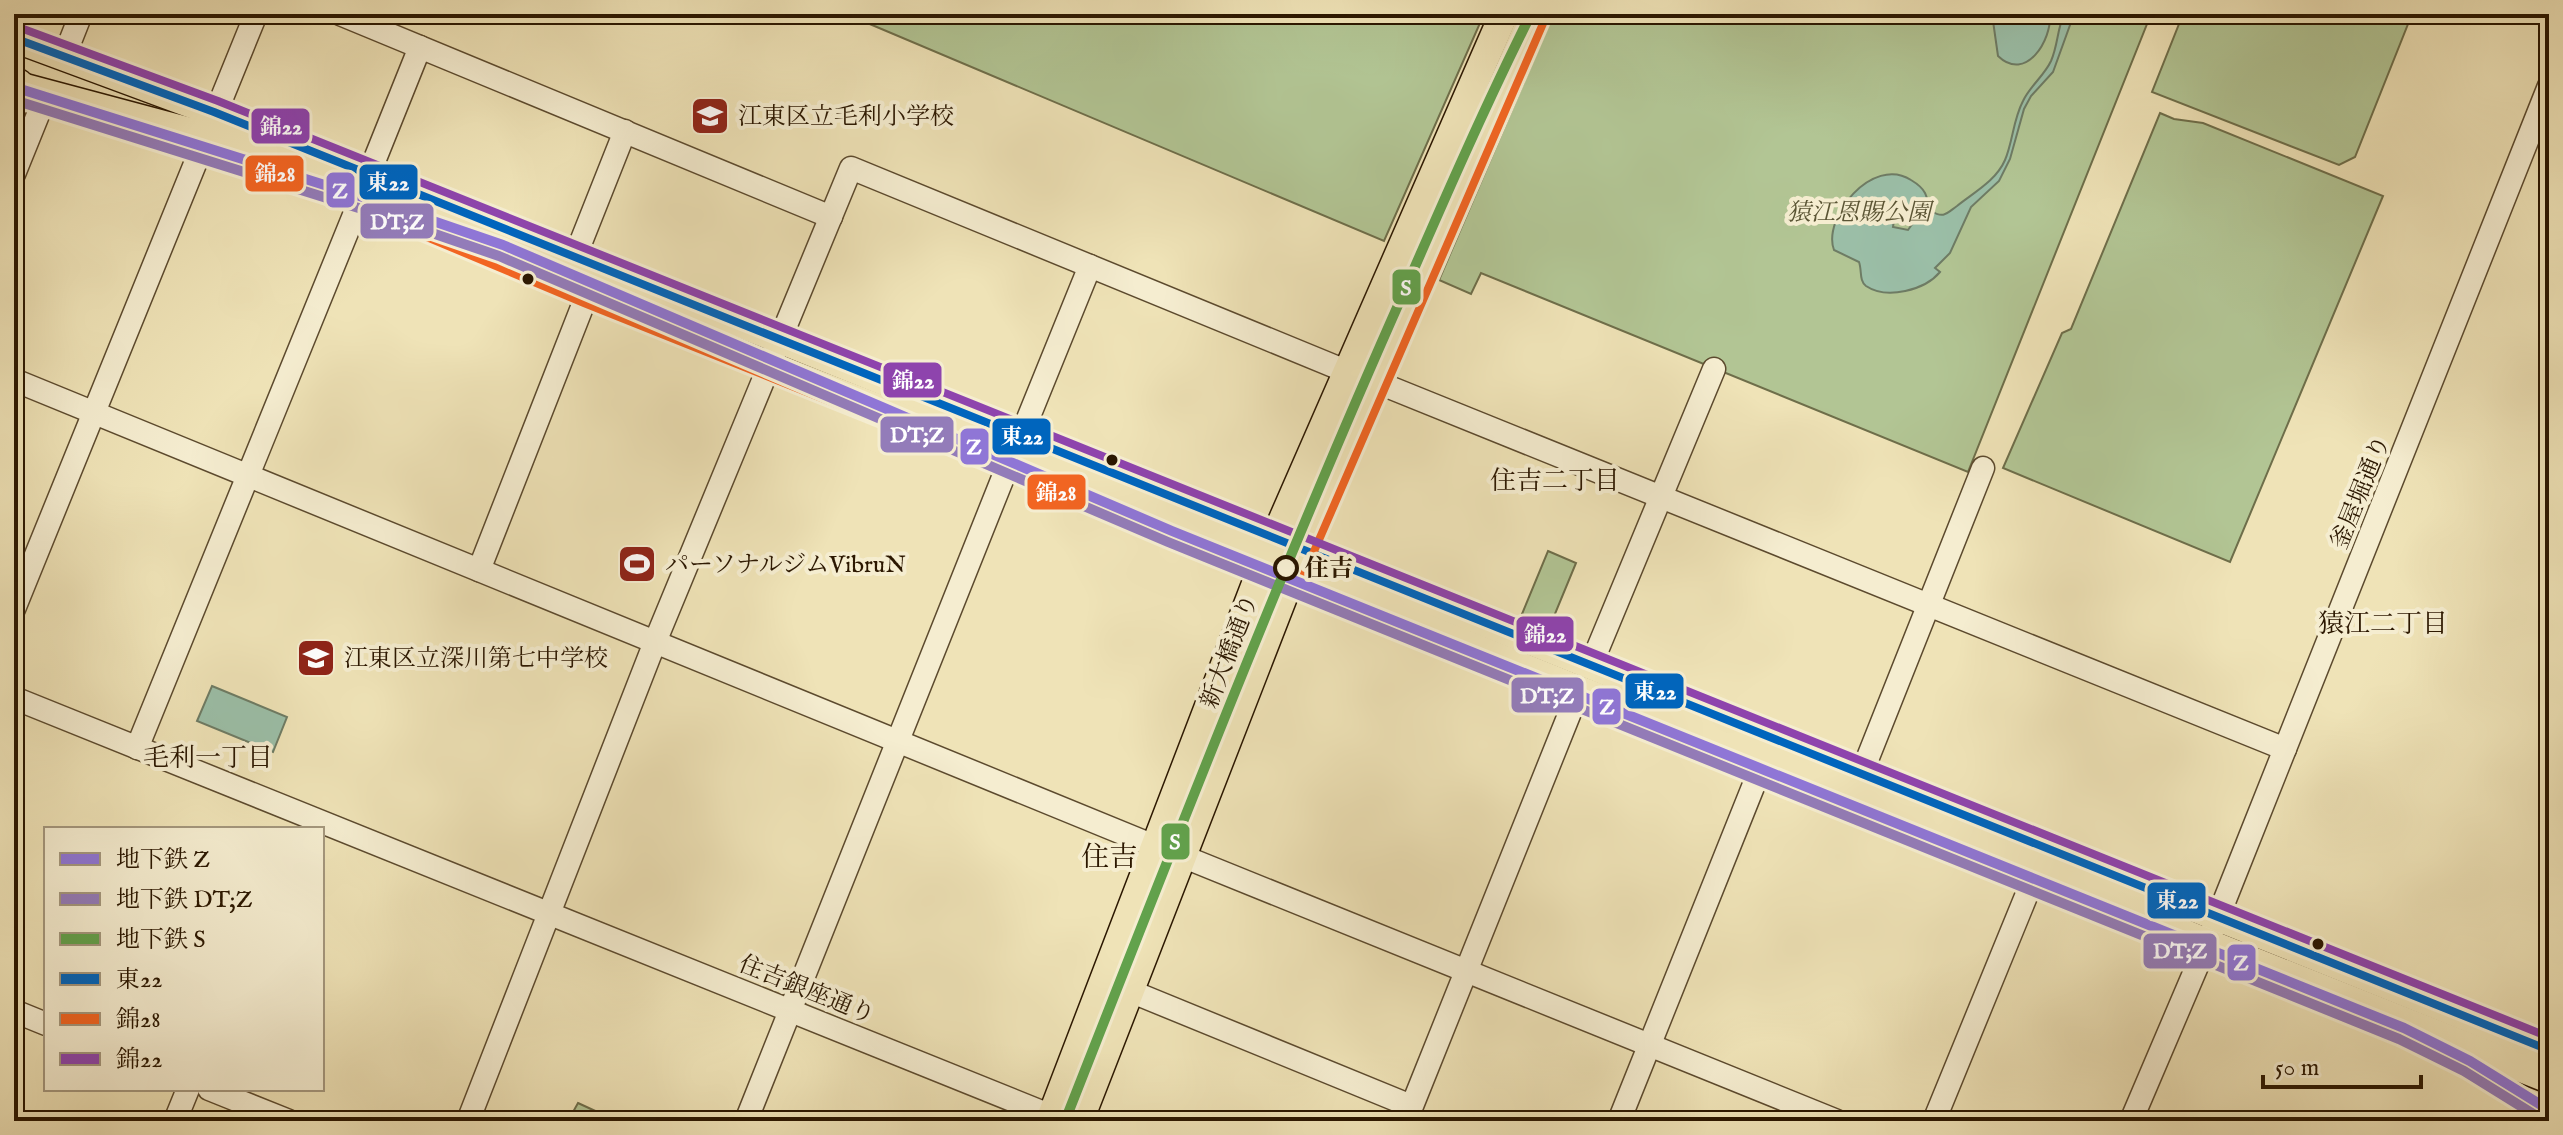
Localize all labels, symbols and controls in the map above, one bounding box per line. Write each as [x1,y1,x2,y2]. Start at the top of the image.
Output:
school or university icon: 江東区立毛利小学校 [689,95,731,137]
place label: 江東区立毛利小学校 [738,102,954,133]
line badge: 錦22 [250,107,311,145]
text: 錦22 [260,114,302,142]
line badge: 錦28 [244,154,305,193]
text: 錦28 [255,161,295,189]
line badge: 東22 [358,163,419,201]
text: 東22 [367,170,409,198]
line badge: Z [325,171,356,209]
text: Z [332,178,348,206]
park label: 猿江恩賜公園 [1787,198,1935,229]
line badge: DT;Z [359,202,435,240]
text: DT;Z [370,209,425,237]
line badge: S [1391,268,1422,306]
unlabelled marker [520,271,536,287]
text: S [1400,275,1412,303]
line badge: 錦22 [882,361,943,399]
text: 錦22 [892,368,934,396]
line badge: DT;Z [879,415,955,454]
line badge: 東22 [991,417,1052,456]
text: DT;Z [890,422,945,450]
text: 東22 [1001,424,1043,452]
line badge: Z [959,427,990,466]
street label: 釜屋堀通り [2325,431,2398,554]
text: Z [966,434,982,462]
unlabelled marker [1104,452,1120,468]
district label: 住吉二丁目 [1490,465,1620,498]
line badge: 錦28 [1026,473,1087,511]
text: 錦28 [1036,480,1076,508]
sports icon: パーソナルジムVibruN [616,543,658,585]
place label: パーソナルジムVibruN [665,550,906,581]
place label: 住吉 [1305,554,1353,585]
marker: 住吉 [1274,556,1298,580]
street label: 新大橋通り [1194,590,1266,713]
district label: 猿江二丁目 [2318,608,2448,641]
line badge: 錦22 [1515,615,1575,653]
text: 錦22 [1524,622,1566,650]
school or university icon: 江東区立深川第七中学校 [295,637,337,679]
place label: 江東区立深川第七中学校 [344,644,608,675]
line badge: 東22 [1624,672,1685,710]
line badge: DT;Z [1510,676,1585,714]
text: 東22 [1634,679,1676,707]
text: DT;Z [1520,683,1575,711]
line badge: Z [1591,687,1622,726]
text: Z [1599,694,1615,722]
district label: 毛利一丁目 [143,742,273,775]
line badge: S [1160,822,1191,861]
legend [44,827,324,1091]
text: S [1169,829,1181,857]
district label: 住吉 [1081,841,1137,876]
text: 地下鉄 Z [116,845,210,876]
line badge: 東22 [2146,881,2207,920]
text: 地下鉄 DT;Z [116,885,253,916]
text: 東22 [2156,888,2198,916]
text: 地下鉄 S [116,925,206,956]
line badge: DT;Z [2142,932,2218,970]
unlabelled marker [2310,936,2326,952]
text: DT;Z [2153,938,2208,966]
line badge: Z [2226,943,2257,982]
street label: 住吉銀座通り [734,949,879,1032]
text: Z [2233,950,2249,978]
text: 東22 [116,965,163,996]
text: 錦28 [116,1005,161,1036]
scale bar [2263,1039,2421,1089]
text: 錦22 [116,1045,163,1076]
text: 50 m [2275,1053,2319,1084]

